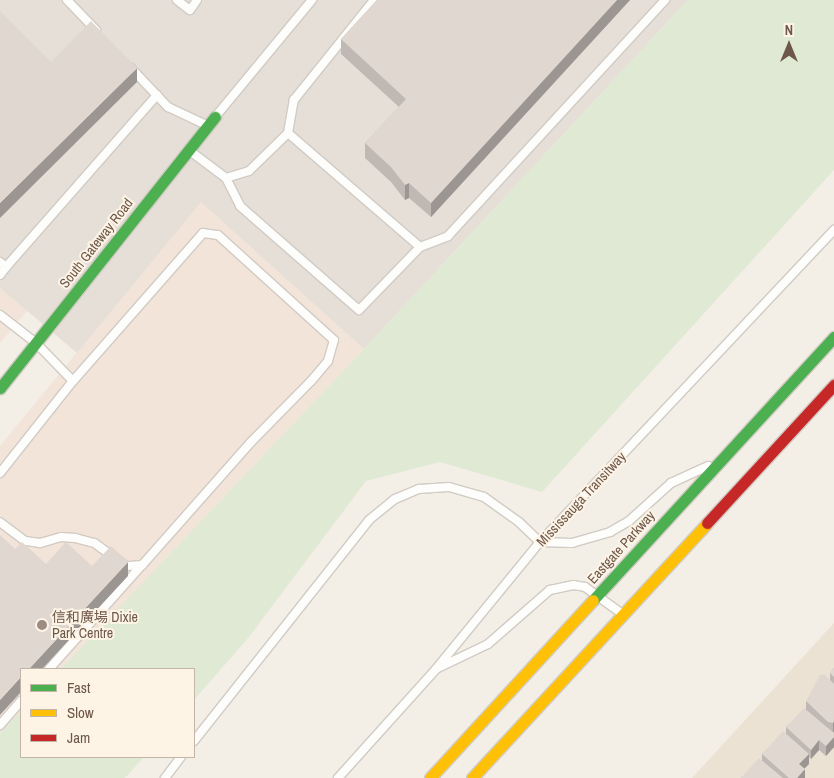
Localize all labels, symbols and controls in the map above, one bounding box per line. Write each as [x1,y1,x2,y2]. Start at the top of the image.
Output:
north arrow [764,20,814,70]
text: N [785,21,793,39]
street label: South Gateway Road [56,195,136,291]
street label: Mississauga Transitway [533,448,629,550]
street label: Eastgate Parkway [584,507,658,587]
place label: 信和廣場 Dixie Park Centre [52,609,138,642]
marker: 信和廣場 Dixie Park Centre [36,619,48,631]
legend [20,668,195,758]
text: Fast [67,677,90,698]
text: Slow [67,702,94,723]
text: Jam [67,727,90,748]

